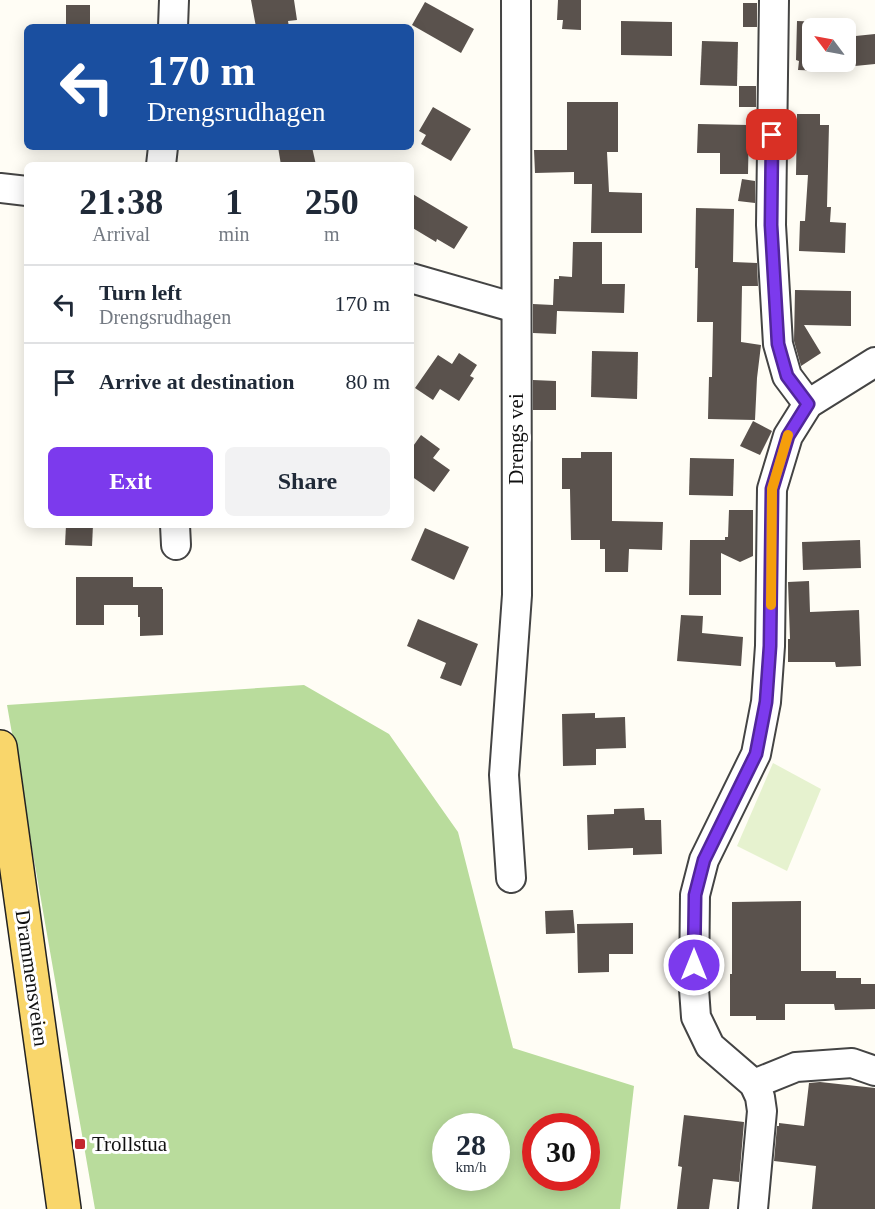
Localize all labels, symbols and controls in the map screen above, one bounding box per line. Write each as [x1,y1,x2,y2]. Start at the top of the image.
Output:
north arrow [802,18,856,72]
map controls [802,18,856,72]
icon: left [48,48,126,126]
text: 170 m [147,48,256,94]
text: Drengsrudhagen [147,97,325,127]
pin [746,109,797,160]
icon: arrive [755,118,788,151]
text: 21:38 [79,182,163,222]
text: 1 [225,182,243,222]
text: 250 [305,182,359,222]
text: Arrival [92,223,150,245]
text: min [218,223,250,245]
text: m [324,223,340,245]
text: Turn left [99,280,182,305]
icon: left [48,288,81,321]
text: 170 m [334,291,390,316]
text: Drengsrudhagen [99,306,231,328]
icon: arrive [48,366,81,399]
text: Arrive at destination [99,369,295,394]
text: 80 m [345,369,390,394]
street label: Drengs vei [504,393,528,485]
button: Exit [48,447,213,516]
button: Share [225,447,390,516]
street label: Drammensveien [11,908,54,1048]
position arrow [662,933,726,997]
speed limit sign: 30 [522,1113,600,1191]
text: 28 [456,1128,486,1161]
place label: Trollstua [92,1132,168,1156]
marker: Trollstua [73,1137,87,1151]
text: km/h [456,1159,486,1175]

